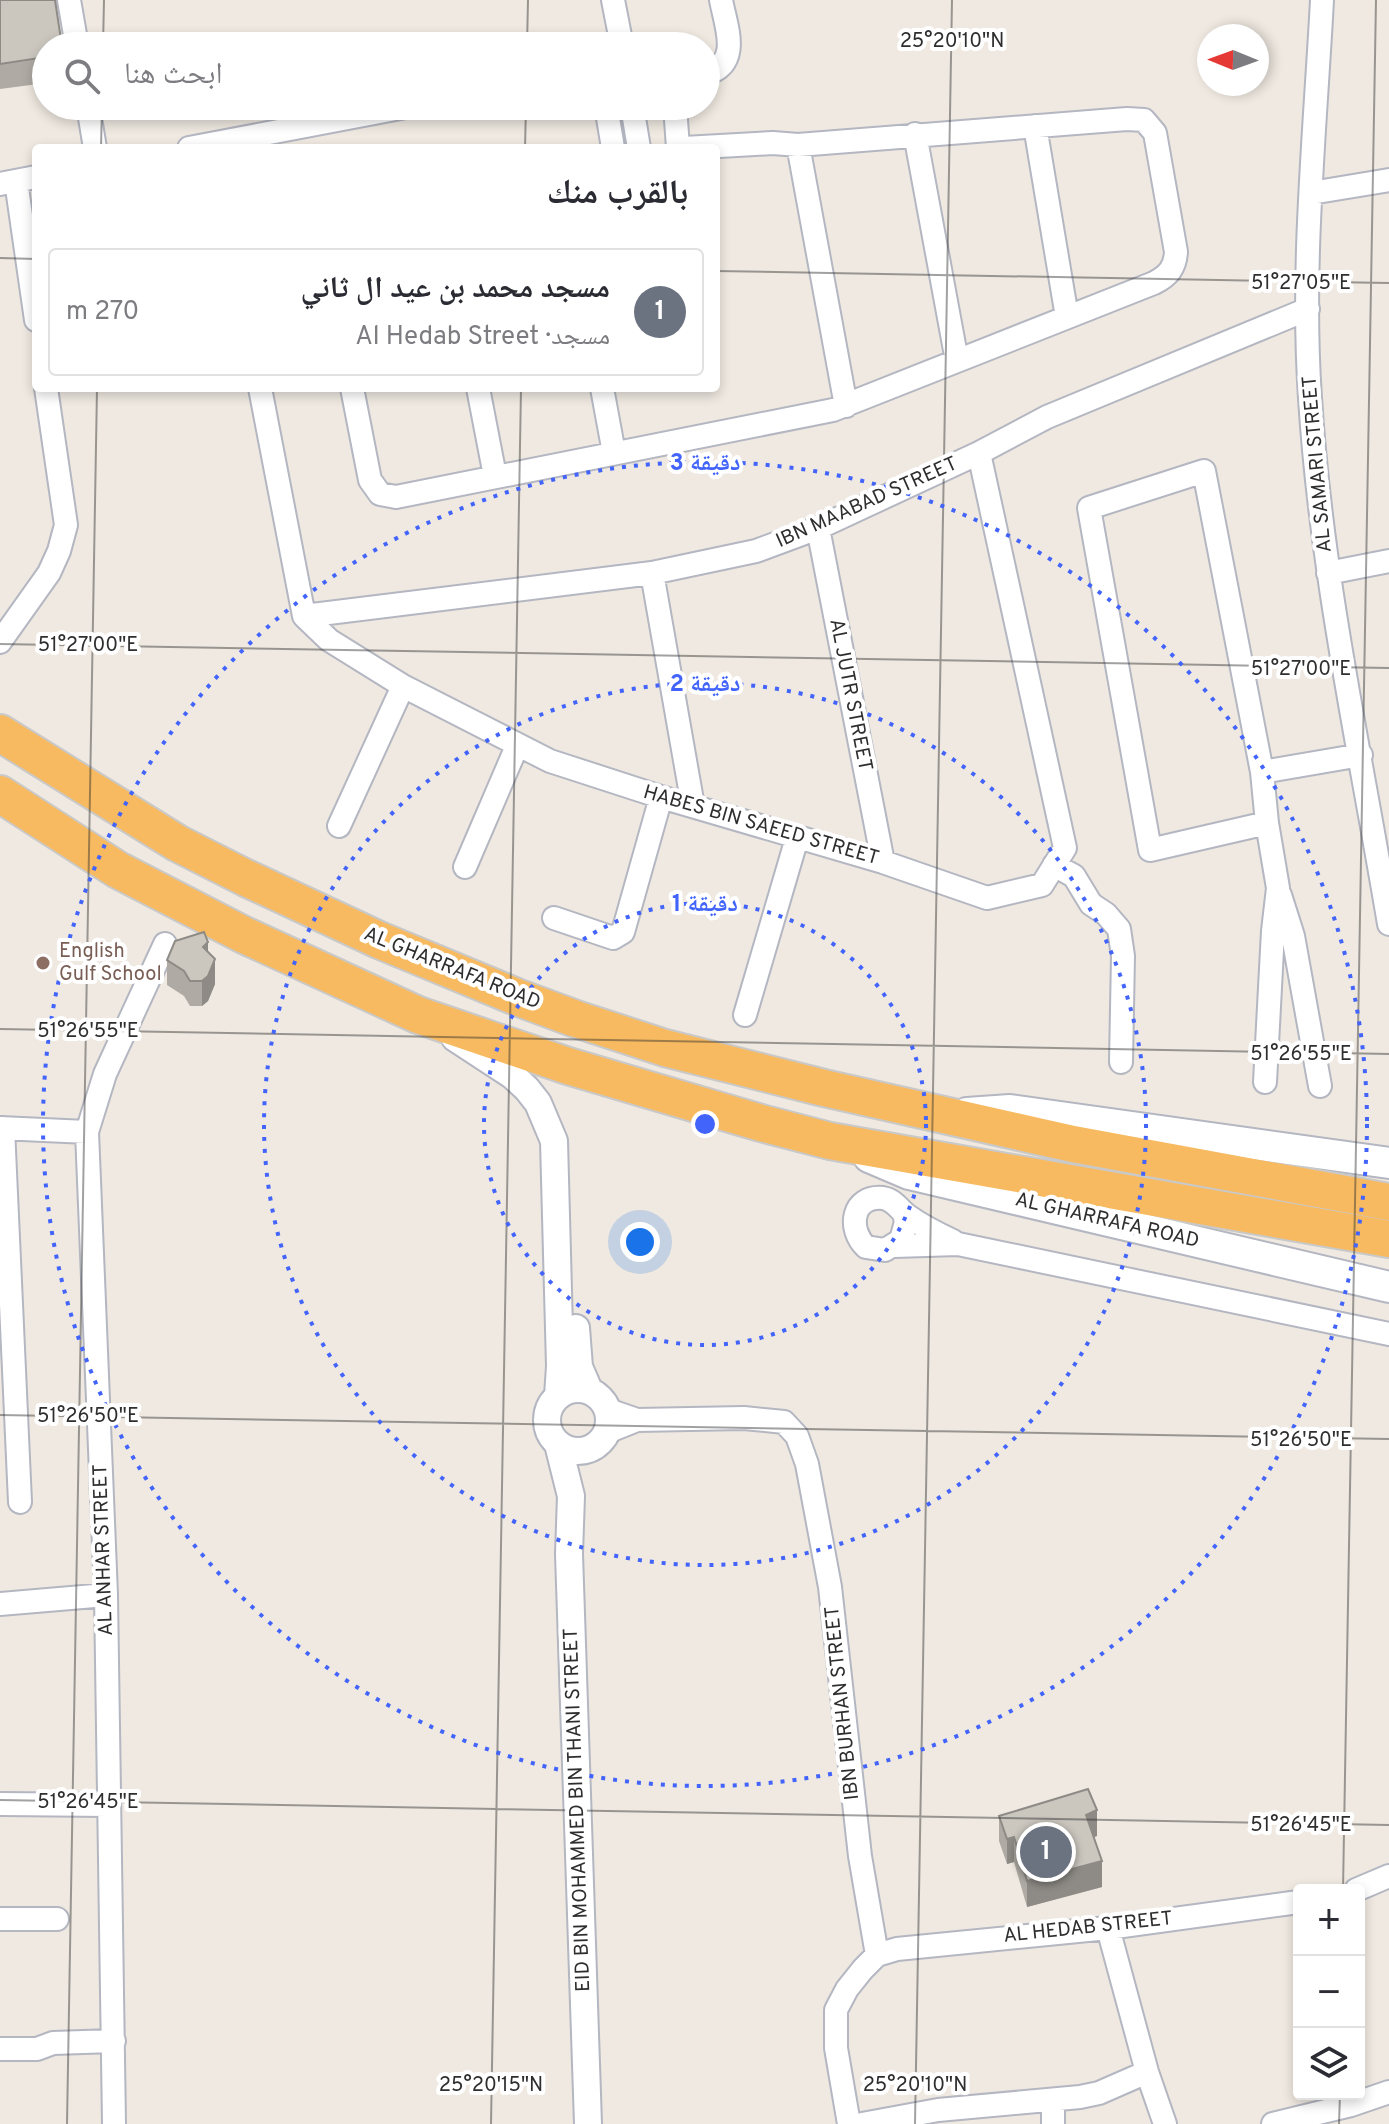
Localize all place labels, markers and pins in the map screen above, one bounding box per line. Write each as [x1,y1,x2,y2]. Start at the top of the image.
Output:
place label: English Gulf School [59,939,162,988]
marker: English Gulf School [34,954,52,972]
centre of rings [691,1110,719,1138]
pin: 1 [1020,1822,1072,1882]

